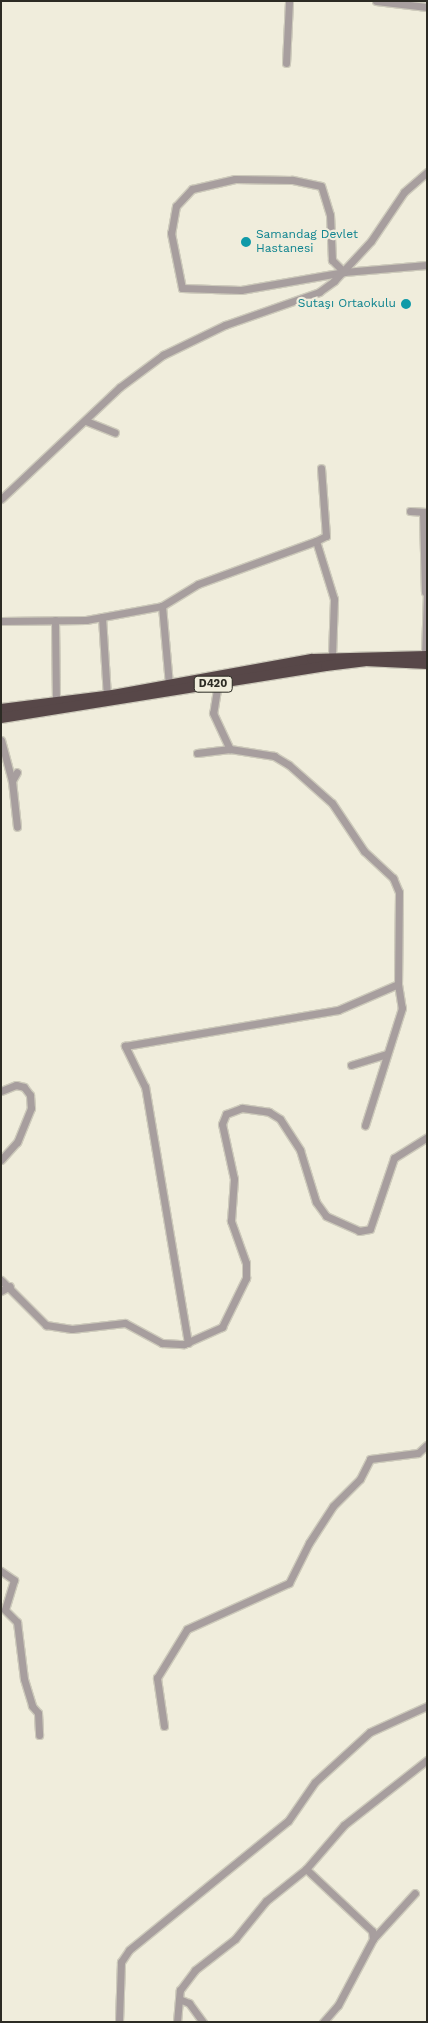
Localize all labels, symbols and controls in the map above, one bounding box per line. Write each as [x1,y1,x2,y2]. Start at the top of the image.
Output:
place label: Samandag Devlet Hastanesi [256,228,358,256]
marker: Samandag Devlet Hastanesi [240,236,252,248]
place label: Sutaşı Ortaokulu [298,297,396,311]
marker: Sutaşı Ortaokulu [400,298,412,310]
road number: D420 [193,676,233,692]

